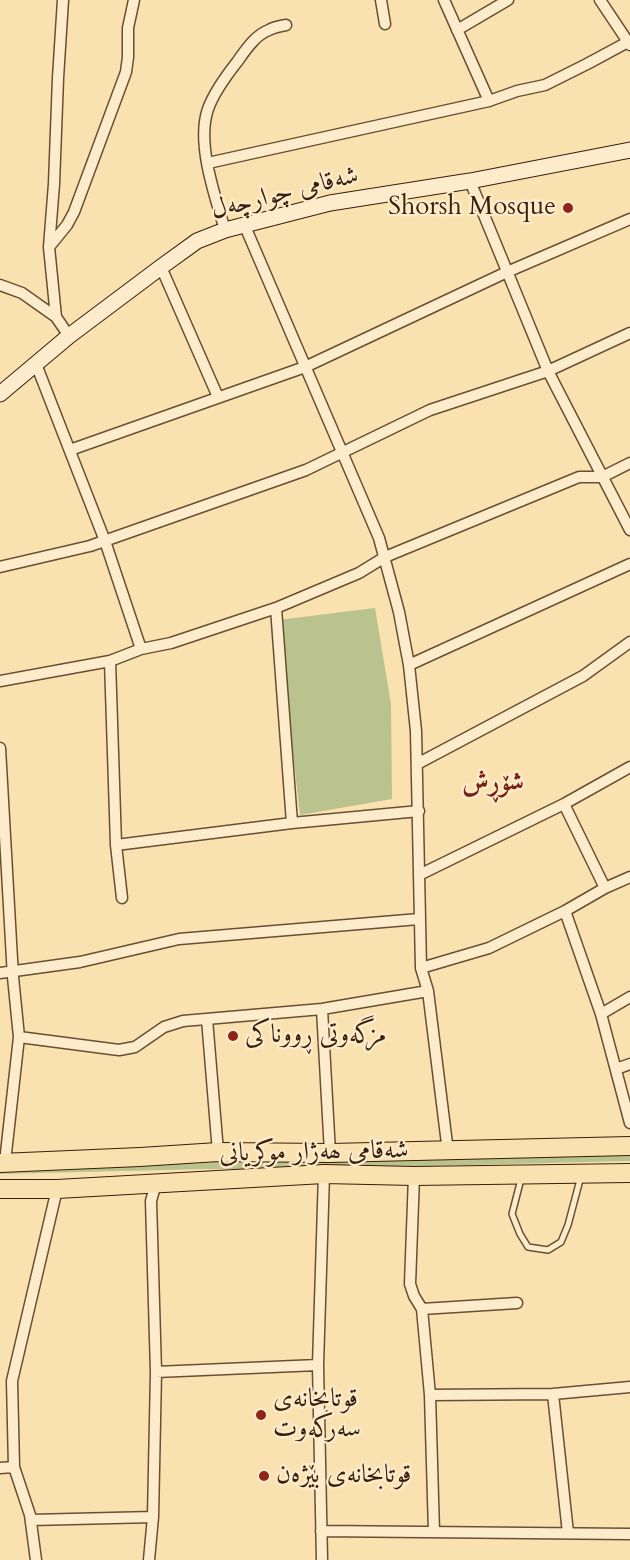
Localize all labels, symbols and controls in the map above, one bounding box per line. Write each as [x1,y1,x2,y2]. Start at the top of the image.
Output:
street label: شەقامی چوارچەل [208,161,362,227]
place label: Shorsh Mosque [388,192,556,224]
marker: Shorsh Mosque [561,201,575,215]
district label: شۆڕش [462,768,524,800]
place label: مزگەوتی ڕووناکی [245,1020,386,1052]
marker: مزگەوتی ڕووناکی [226,1029,240,1043]
street label: شەقامی ھەژار موکریانی [219,1136,409,1170]
place label: قوتابخانەی سەرکەوت [273,1384,361,1446]
marker: قوتابخانەی سەرکەوت [254,1408,268,1422]
place label: قوتابخانەی بێژەن [276,1460,412,1492]
marker: قوتابخانەی بێژەن [257,1469,271,1483]

